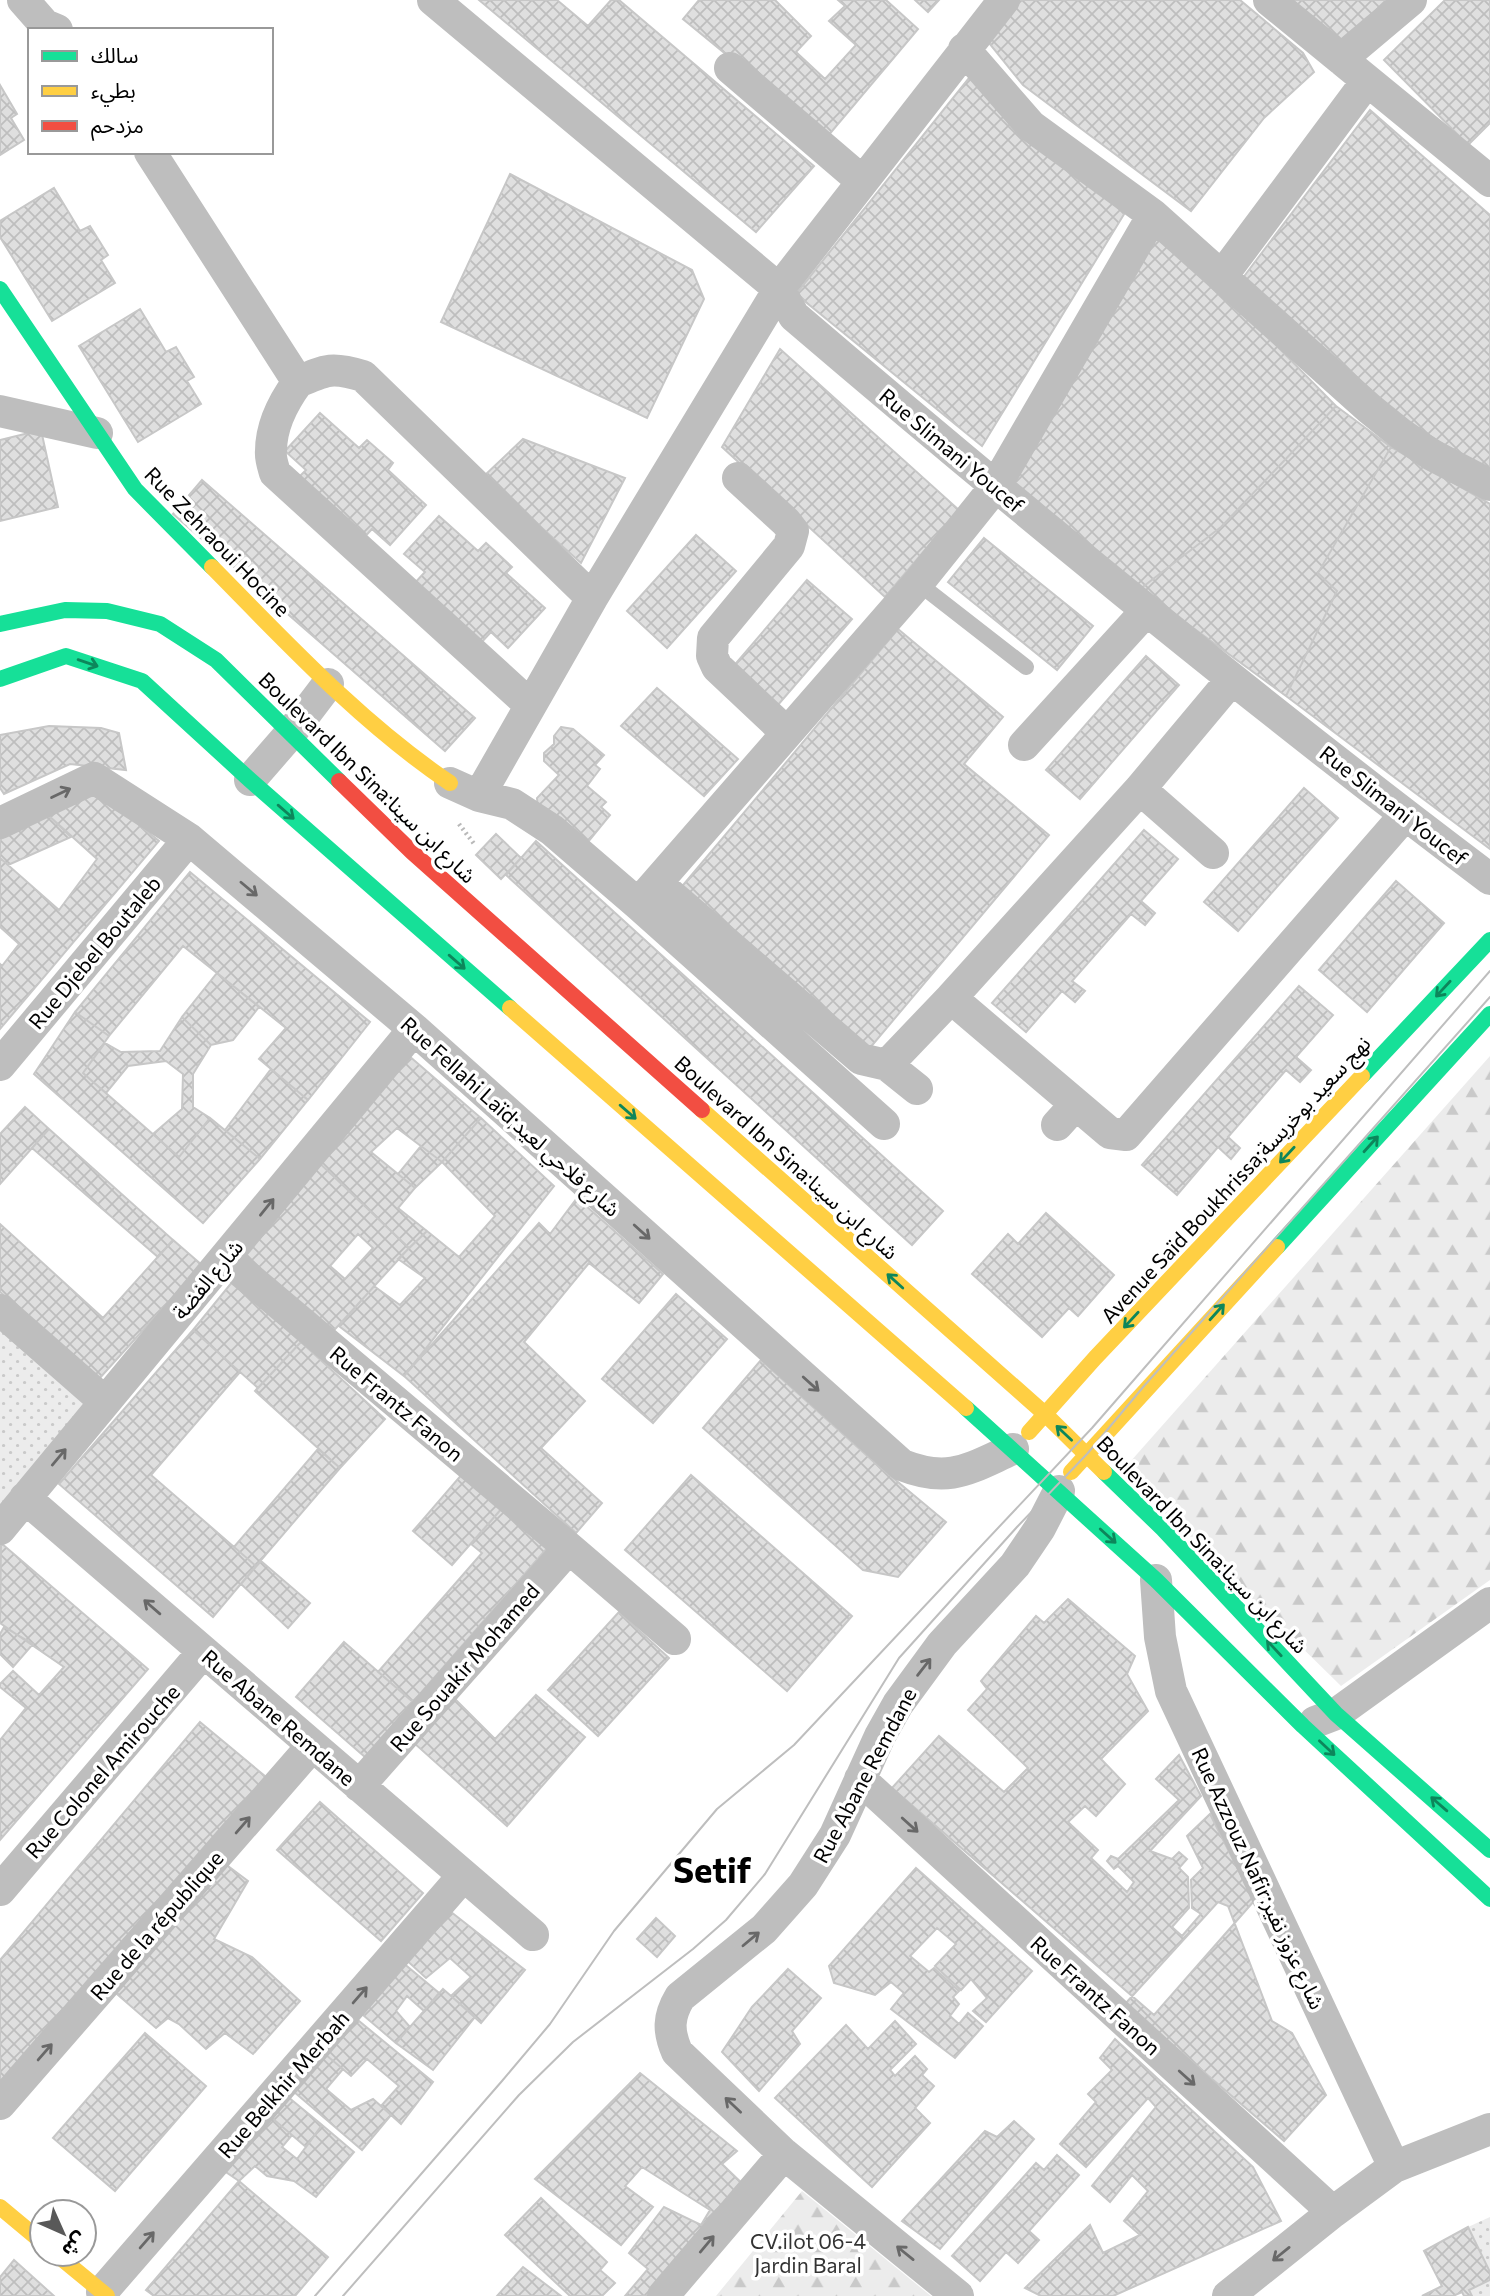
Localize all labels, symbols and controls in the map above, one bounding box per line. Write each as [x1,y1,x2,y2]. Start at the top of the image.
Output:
legend [28,28,273,154]
text: سالك [91,42,138,67]
text: بطيء [91,77,136,107]
text: مزدحم [91,112,144,141]
street label: Rue Slimani Youcef [875,383,1030,518]
street label: Rue Zehraoui Hocine [140,461,296,621]
one-way arrow [76,658,98,670]
street label: Boulevard Ibn Sina:شارع ابن سينا [251,666,482,890]
street label: Rue Slimani Youcef [1315,740,1473,871]
one-way arrow [50,786,72,799]
one-way arrow [277,804,295,820]
street label: Rue Djebel Boutaleb [23,871,165,1033]
one-way arrow [240,881,258,897]
one-way arrow [448,954,466,970]
one-way arrow [1435,980,1452,997]
street label: Rue Fellahi Laïd;شارع فلاحي لعيد [393,1011,626,1225]
street label: Avenue Saïd Boukhrissa;نهج سعيد بوخريسة [1095,1030,1378,1330]
street label: Boulevard Ibn Sina:شارع ابن سينا [667,1050,904,1267]
one-way arrow [619,1104,637,1120]
one-way arrow [1363,1135,1379,1153]
one-way arrow [1279,1146,1295,1164]
one-way arrow [259,1198,274,1216]
one-way arrow [633,1224,651,1240]
street label: شارع الفضة [167,1234,250,1326]
one-way arrow [886,1273,904,1289]
one-way arrow [1209,1303,1225,1321]
one-way arrow [1123,1311,1139,1329]
street label: Rue Frantz Fanon [325,1340,469,1466]
one-way arrow [802,1376,820,1392]
one-way arrow [1056,1424,1073,1441]
street label: Boulevard Ibn Sina:شارع ابن سينا [1090,1430,1314,1661]
one-way arrow [51,1449,67,1467]
one-way arrow [1099,1527,1116,1544]
street label: Rue Souakir Mohamed [384,1578,544,1756]
one-way arrow [143,1599,161,1615]
one-way arrow [1266,1640,1283,1657]
street label: Rue Abane Remdane [197,1644,361,1790]
one-way arrow [916,1659,931,1677]
street label: Rue Colonel Amirouche [20,1679,184,1863]
street label: Rue Abane Remdane [807,1683,921,1867]
one-way arrow [1318,1740,1336,1756]
street label: Rue Azzouz Nafir;شارع عزوز نفير [1184,1743,1331,2015]
one-way arrow [1430,1796,1448,1812]
one-way arrow [235,1817,251,1835]
one-way arrow [901,1817,918,1834]
street label: Rue de la république [84,1845,228,2005]
district label: Setif [673,1847,752,1890]
street label: Rue Frantz Fanon [1026,1930,1166,2060]
one-way arrow [742,1932,760,1948]
one-way arrow [352,1986,368,2004]
street label: Rue Belkhir Merbah [212,2005,354,2163]
one-way arrow [37,2043,53,2061]
one-way arrow [1178,2070,1196,2086]
one-way arrow [724,2097,742,2113]
north arrow [28,2198,98,2268]
text: ش [58,2228,93,2263]
park label: CV.ilot 06-4 Jardin Baral [750,2228,866,2277]
one-way arrow [139,2232,155,2250]
one-way arrow [699,2235,715,2253]
one-way arrow [897,2245,915,2261]
one-way arrow [1272,2246,1290,2261]

